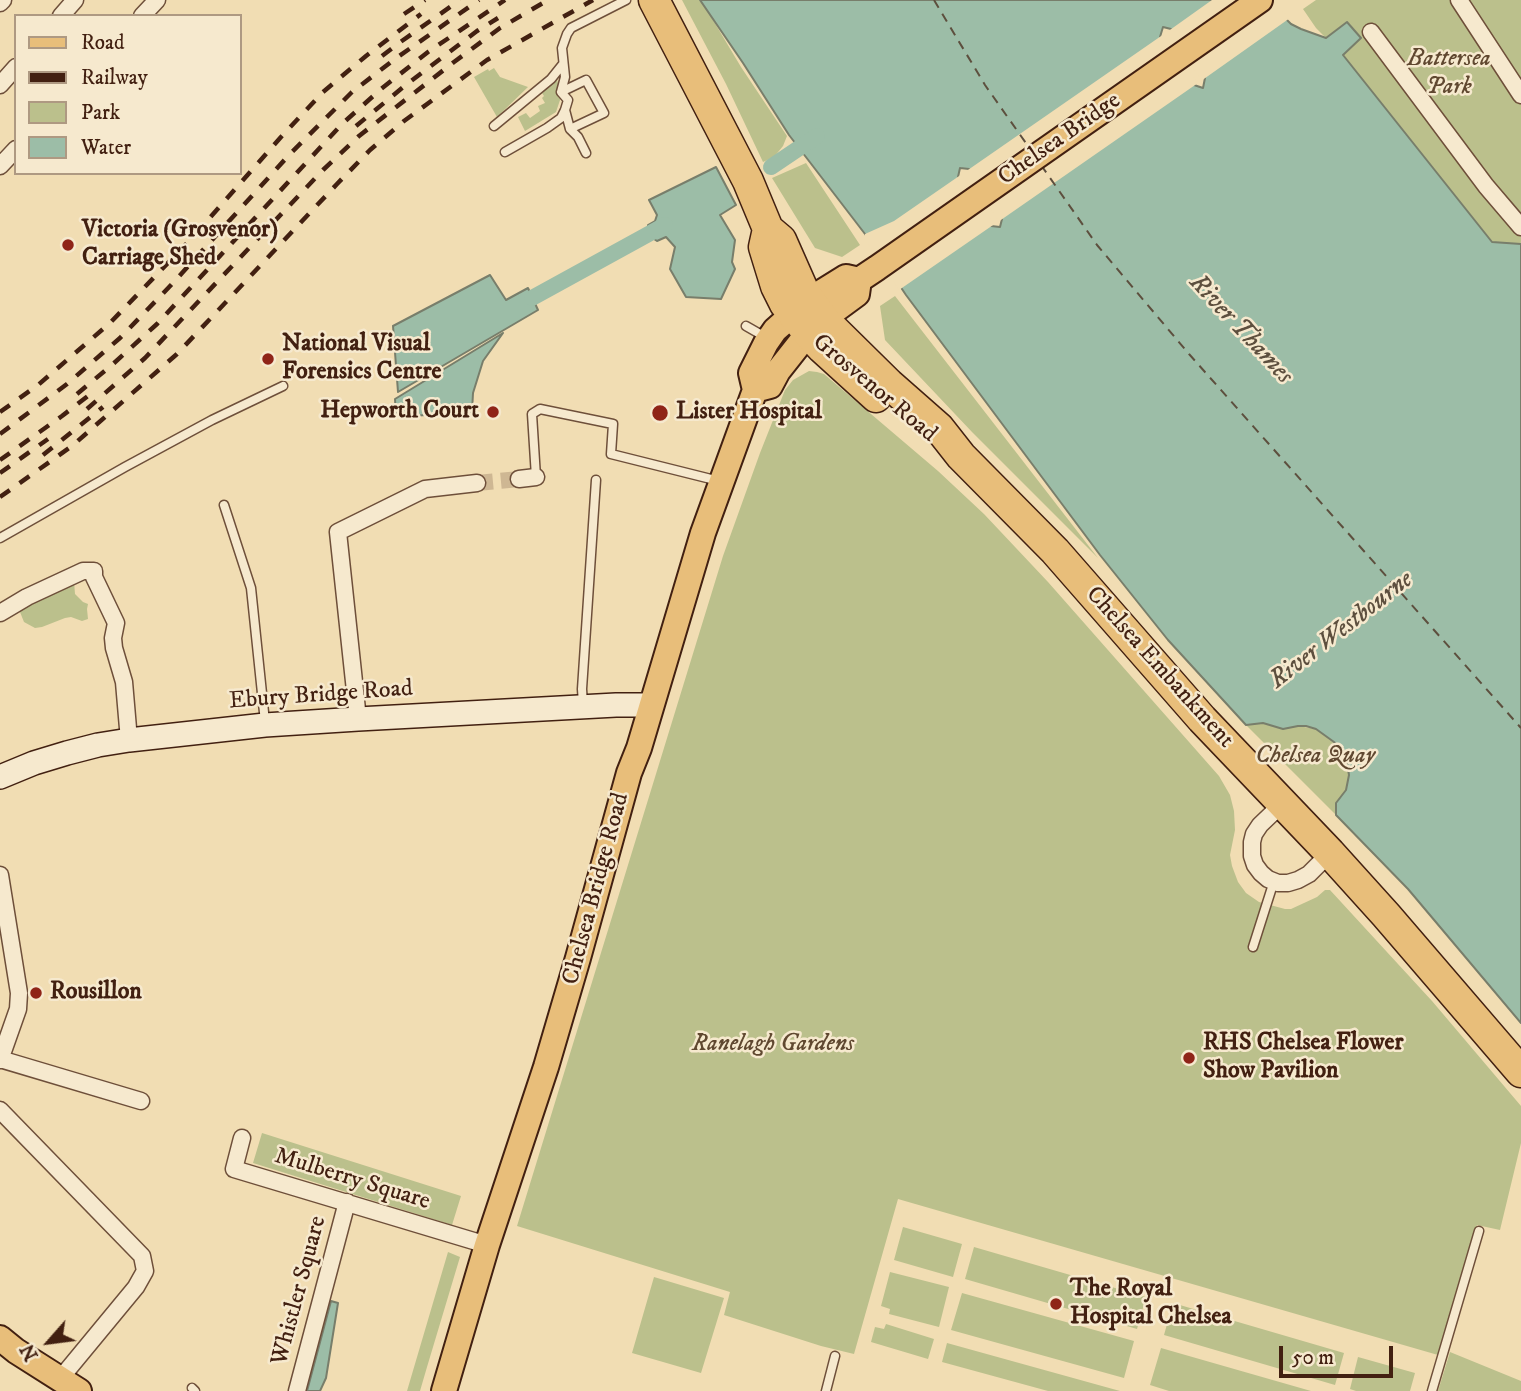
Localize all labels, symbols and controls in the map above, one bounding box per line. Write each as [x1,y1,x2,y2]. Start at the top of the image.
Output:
legend [14,14,242,175]
text: Road [81,30,125,56]
park label: Battersea Park [1407,46,1491,102]
text: Railway [81,65,148,91]
street label: Chelsea Bridge [993,87,1127,193]
text: Park [81,100,120,126]
text: Water [81,135,131,161]
place label: Victoria (Grosvenor) Carriage Shed [82,217,278,273]
marker: Victoria (Grosvenor) Carriage Shed [60,237,76,253]
water label: River Thames [1181,269,1299,391]
street label: Grosvenor Road [806,329,942,449]
place label: National Visual Forensics Centre [282,331,441,387]
marker: National Visual Forensics Centre [260,351,276,367]
place label: Hepworth Court [320,398,479,426]
place label: Lister Hospital [676,399,822,427]
marker: Lister Hospital [650,403,670,423]
marker: Hepworth Court [485,404,501,420]
water label: River Westbourne [1264,565,1420,697]
street label: Chelsea Embankment [1079,581,1239,755]
street label: Ebury Bridge Road [228,675,414,717]
park label: Chelsea Quay [1255,743,1375,771]
street label: Chelsea Bridge Road [558,790,636,988]
place label: Rousillon [50,979,142,1007]
marker: Rousillon [28,985,44,1001]
place label: RHS Chelsea Flower Show Pavilion [1203,1030,1403,1086]
park label: Ranelagh Gardens [692,1031,854,1059]
marker: RHS Chelsea Flower Show Pavilion [1181,1050,1197,1066]
street label: Mulberry Square [271,1143,433,1217]
street label: Whistler Square [266,1213,334,1369]
place label: The Royal Hospital Chelsea [1070,1276,1232,1332]
marker: The Royal Hospital Chelsea [1048,1296,1064,1312]
north arrow [14,1307,84,1377]
scale bar [1283,1332,1397,1376]
text: N [16,1340,44,1364]
text: 50 m [1292,1345,1334,1371]

